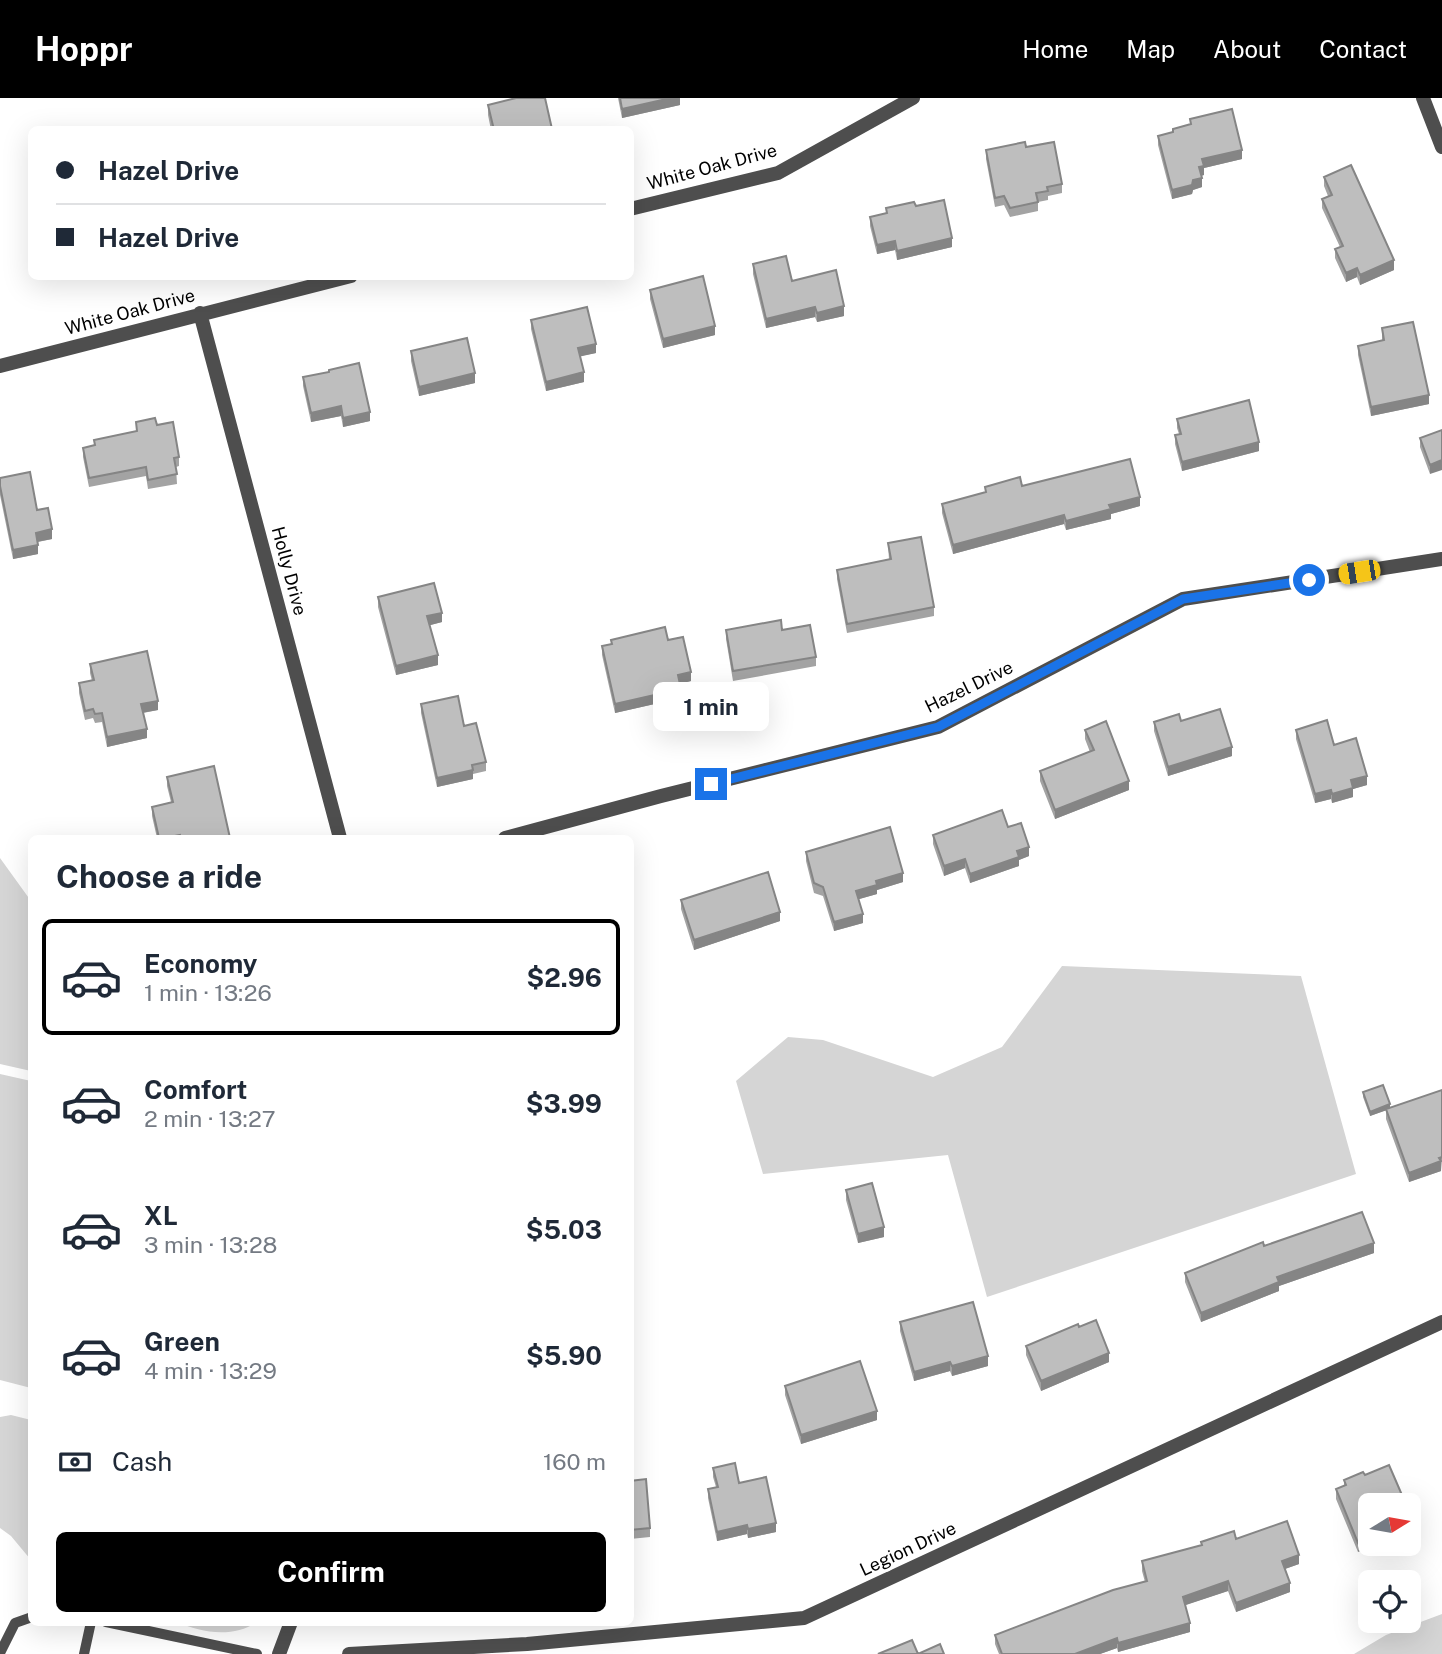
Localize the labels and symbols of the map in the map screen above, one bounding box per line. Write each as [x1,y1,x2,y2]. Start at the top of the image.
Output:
street label: White Oak Drive [645,139,779,194]
street label: White Oak Drive [63,284,197,339]
street label: Holly Drive [268,524,311,618]
car [1337,558,1382,586]
route start [1293,564,1325,596]
street label: Hazel Drive [921,656,1016,717]
callout: 1 min [653,682,769,732]
route end [695,768,727,800]
north arrow [1358,1493,1421,1556]
street label: Legion Drive [856,1517,959,1580]

